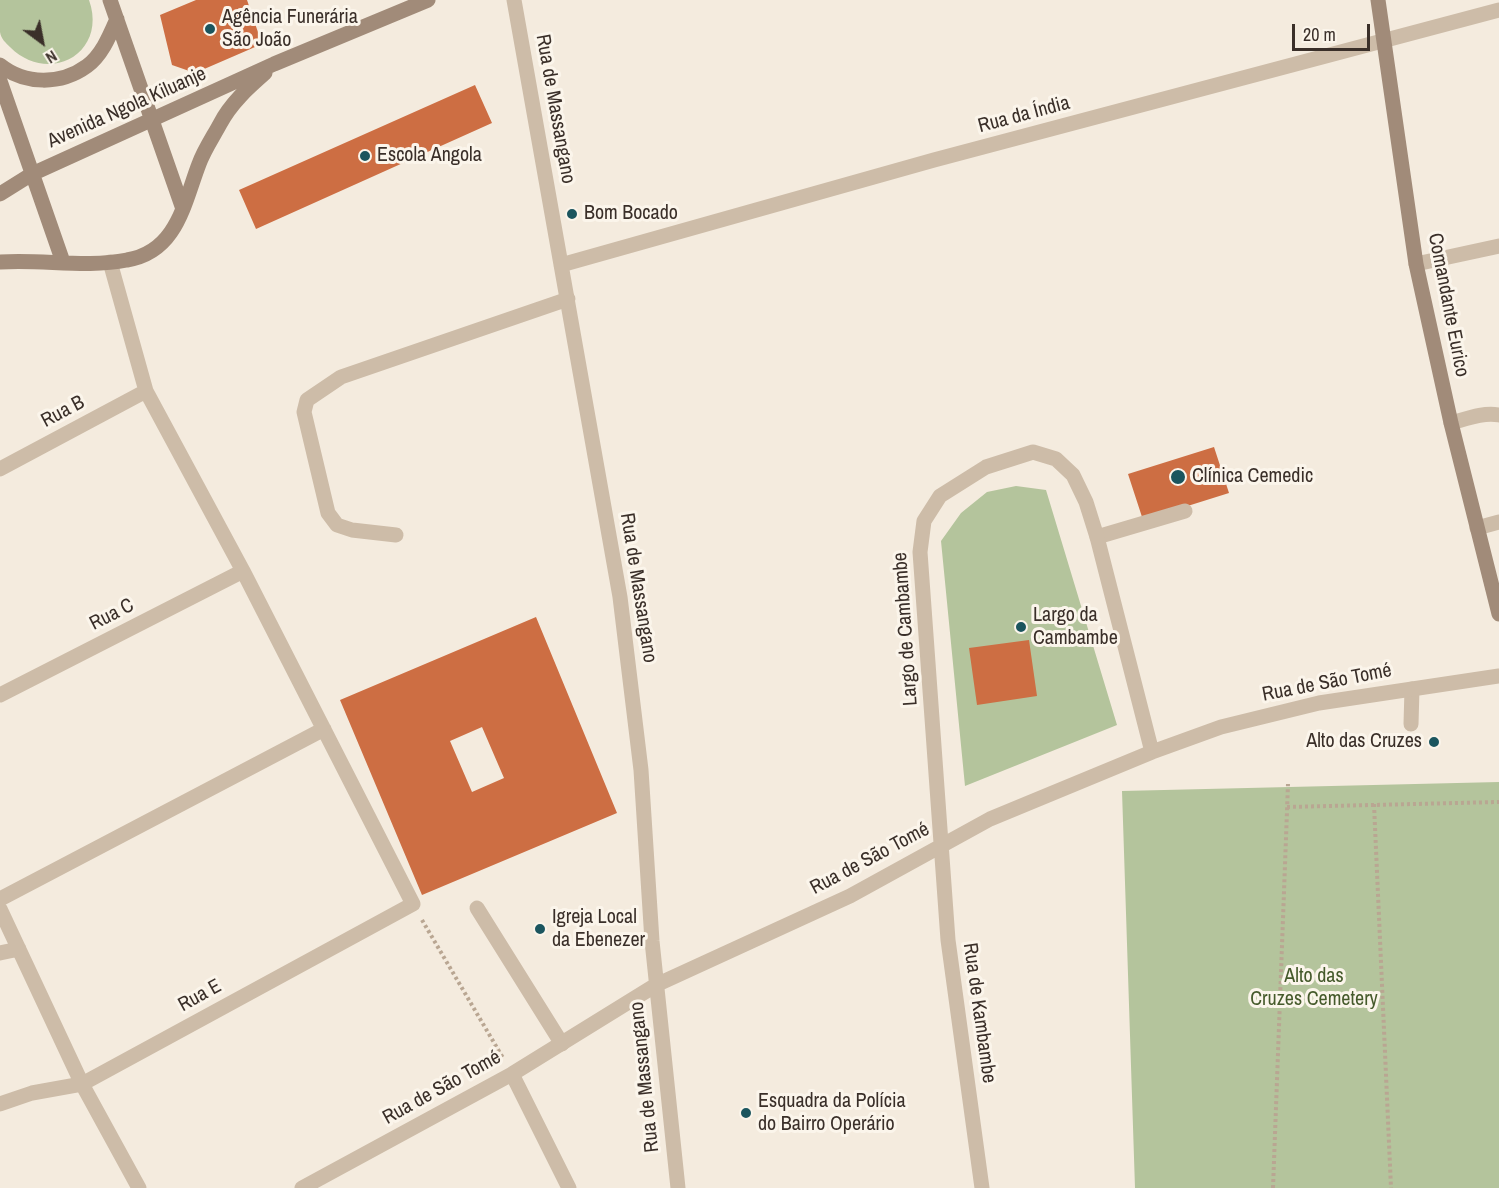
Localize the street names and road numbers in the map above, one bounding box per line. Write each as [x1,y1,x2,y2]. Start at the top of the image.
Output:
street label: Rua de Massangano [530,32,580,186]
street label: Avenida Ngola Kiluanje [44,62,210,154]
street label: Rua da Índia [976,91,1072,139]
street label: Comandante Eurico [1422,231,1474,379]
street label: Rua B [37,391,89,433]
street label: Rua de Massangano [614,511,662,665]
street label: Largo de Cambambe [889,551,923,707]
street label: Rua C [86,594,138,636]
street label: Rua de São Tomé [1260,659,1394,707]
street label: Rua de São Tomé [806,818,934,900]
street label: Rua de Kambambe [957,941,1001,1085]
street label: Rua E [174,974,226,1018]
street label: Rua de Massangano [625,1000,665,1154]
street label: Rua de São Tomé [379,1046,505,1130]

